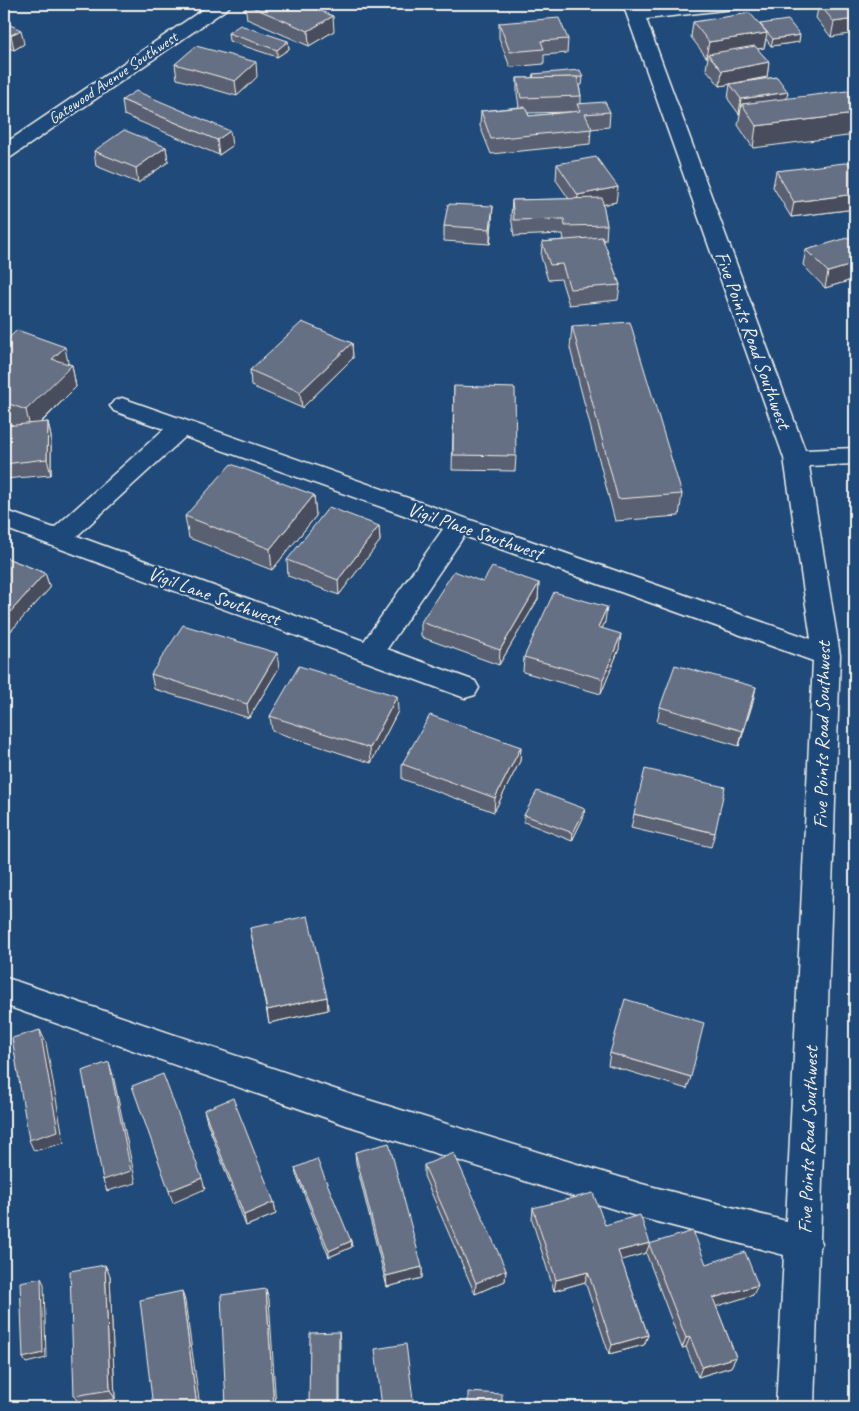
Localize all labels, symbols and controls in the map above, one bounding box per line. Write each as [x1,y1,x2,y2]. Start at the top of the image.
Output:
street label: Gatewood Avenue Southwest [44,26,183,129]
street label: Five Points Road Southwest [709,248,798,434]
street label: Vigil Place Southwest [404,496,549,567]
street label: Vigil Lane Southwest [145,561,286,632]
street label: Five Points Road Southwest [808,639,836,829]
street label: Five Points Road Southwest [792,1044,824,1234]

